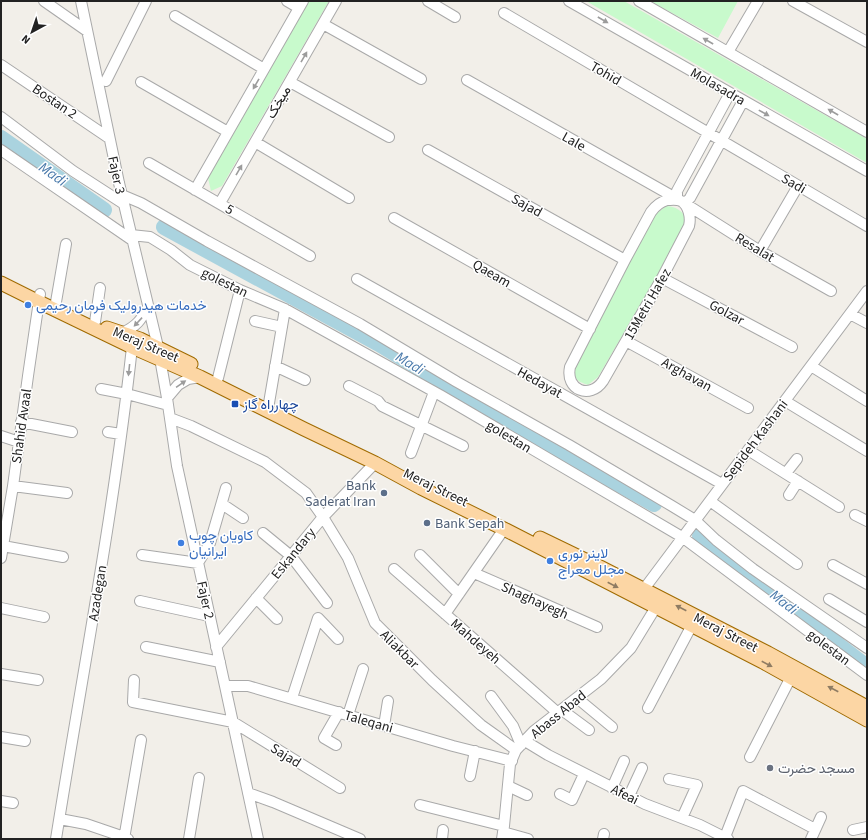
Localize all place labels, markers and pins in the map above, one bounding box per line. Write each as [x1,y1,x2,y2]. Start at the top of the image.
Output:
place label: خدمات هیدرولیک فرمان رحیمی [36,296,207,316]
marker: خدمات هیدرولیک فرمان رحیمی [23,300,33,310]
place label: چهارراه گاز [242,395,299,415]
marker: چهارراه گاز [230,399,240,409]
place label: Bank Saderat Iran [305,476,376,512]
marker: Bank Saderat Iran [379,488,389,498]
place label: Bank Sepah [435,514,504,534]
marker: Bank Sepah [422,518,432,528]
place label: کاویان چوب ایرانیان [189,526,253,562]
marker: کاویان چوب ایرانیان [176,538,186,548]
place label: لاینر نوری مجلل معراج [558,544,624,580]
marker: لاینر نوری مجلل معراج [545,556,555,566]
place label: مسجد حضرت [778,759,855,779]
marker: مسجد حضرت [765,763,775,773]

